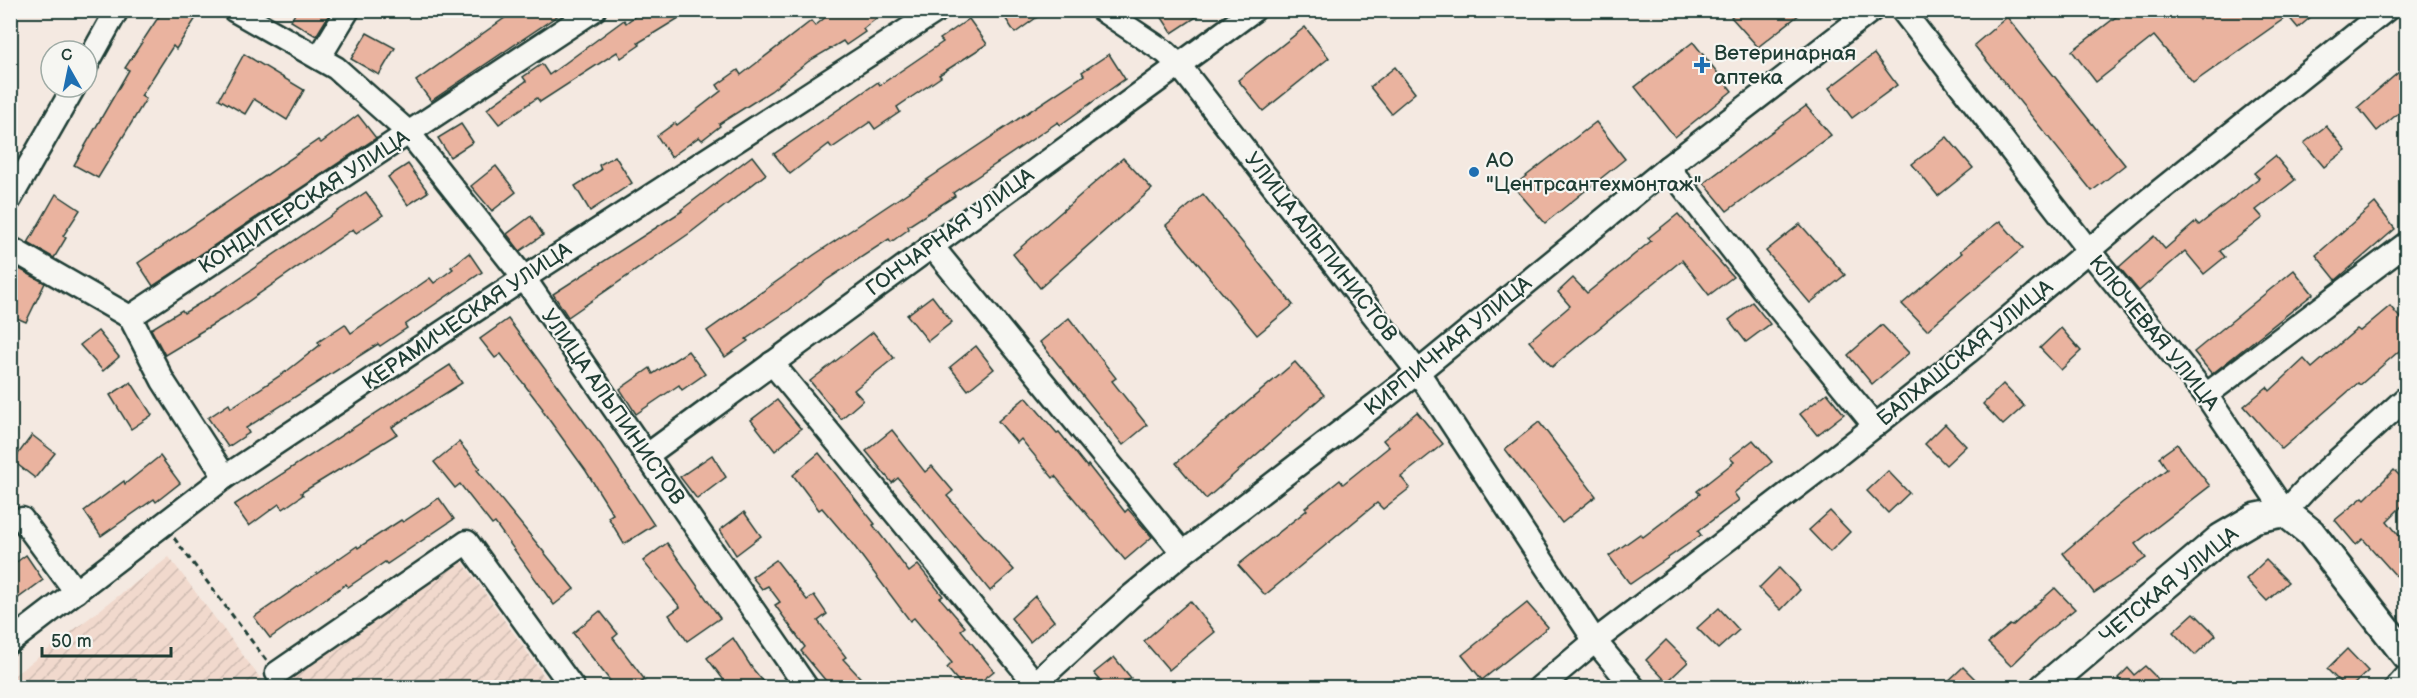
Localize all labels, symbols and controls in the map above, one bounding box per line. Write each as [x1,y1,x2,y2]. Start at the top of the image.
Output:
north arrow [39,39,99,99]
place label: Ветеринарная аптека [1714,41,1856,90]
text: С [60,45,74,66]
marker: Ветеринарная аптека [1695,58,1709,72]
street label: КОНДИТЕРСКАЯ УЛИЦА [194,124,414,279]
street label: УЛИЦА АЛЬПИНИСТОВ [1239,147,1403,347]
place label: АО "Центрсантехмонтаж" [1485,148,1702,197]
street label: ГОНЧАРНАЯ УЛИЦА [861,163,1039,301]
marker: АО "Центрсантехмонтаж" [1467,165,1481,179]
street label: КЕРАМИЧЕСКАЯ УЛИЦА [358,237,576,395]
street label: КЛЮЧЕВАЯ УЛИЦА [2084,250,2224,416]
street label: КИРПИЧНАЯ УЛИЦА [1359,271,1537,421]
street label: БАЛХАШСКАЯ УЛИЦА [1872,274,2058,432]
street label: УЛИЦА АЛЬПИНИСТОВ [536,304,690,510]
street label: ЧЕТСКАЯ УЛИЦА [2095,521,2244,649]
scale bar [42,620,171,658]
text: 50 m [51,631,92,652]

